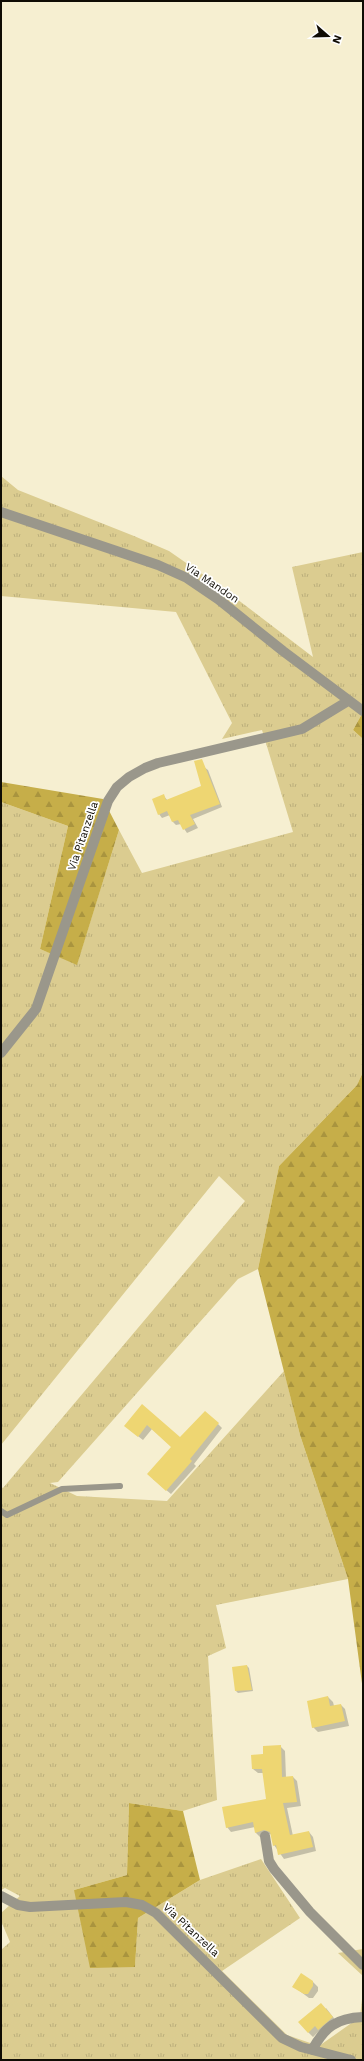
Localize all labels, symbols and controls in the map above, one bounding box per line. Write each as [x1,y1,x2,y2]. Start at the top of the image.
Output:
north arrow [308,16,348,56]
text: N [329,33,344,45]
street label: Via Mandon [182,560,242,606]
street label: Via Pitanzella [65,800,101,872]
street label: Via Pitanzella [160,1901,222,1959]

